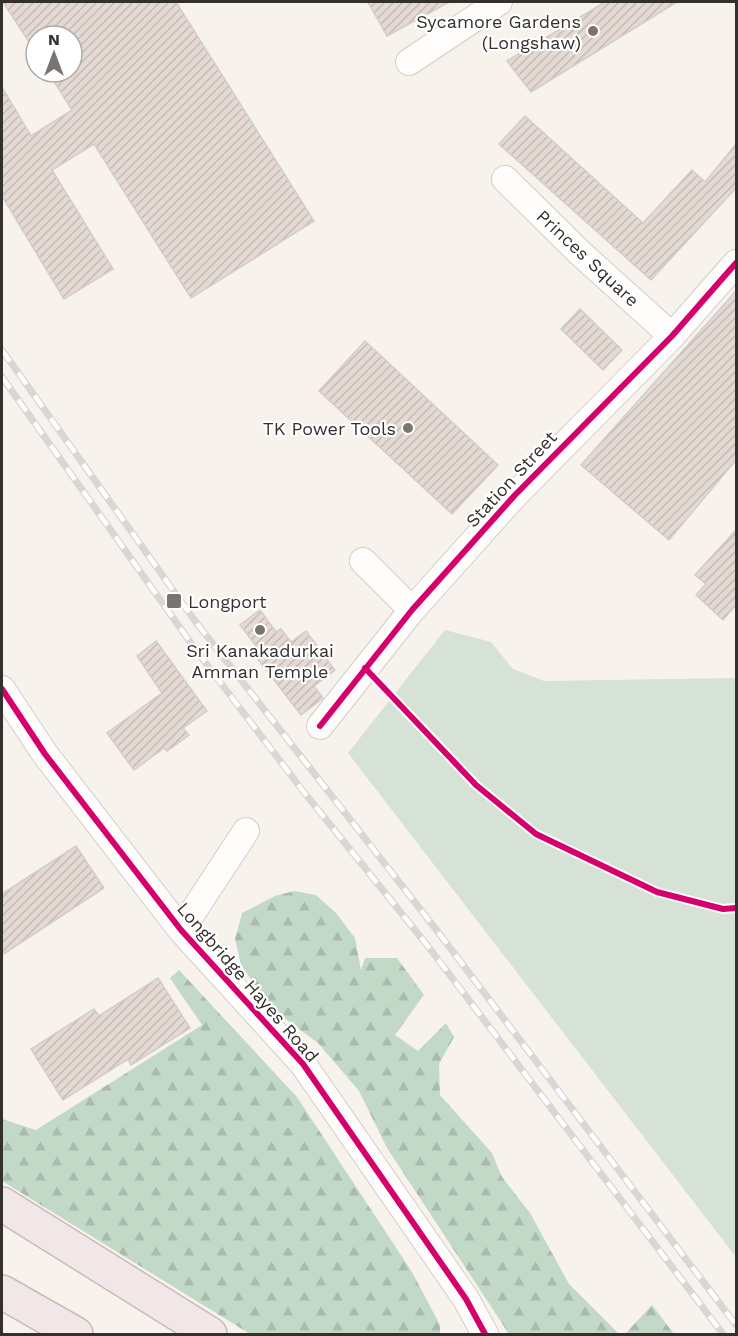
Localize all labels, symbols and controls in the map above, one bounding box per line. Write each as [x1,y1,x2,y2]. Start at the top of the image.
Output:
place label: Sycamore Gardens (Longshaw) [416,11,581,53]
north arrow [24,24,84,84]
marker: Sycamore Gardens (Longshaw) [586,24,600,38]
text: N [48,30,60,49]
street label: Princes Square [533,205,643,311]
place label: TK Power Tools [263,418,396,439]
marker: TK Power Tools [401,421,415,435]
street label: Station Street [461,426,561,531]
place label: Longport [188,591,267,612]
marker: Longport [165,592,183,610]
marker: Sri Kanakadurkai Amman Temple [253,623,267,637]
place label: Sri Kanakadurkai Amman Temple [186,640,334,682]
street label: Longbridge Hayes Road [173,898,323,1066]

